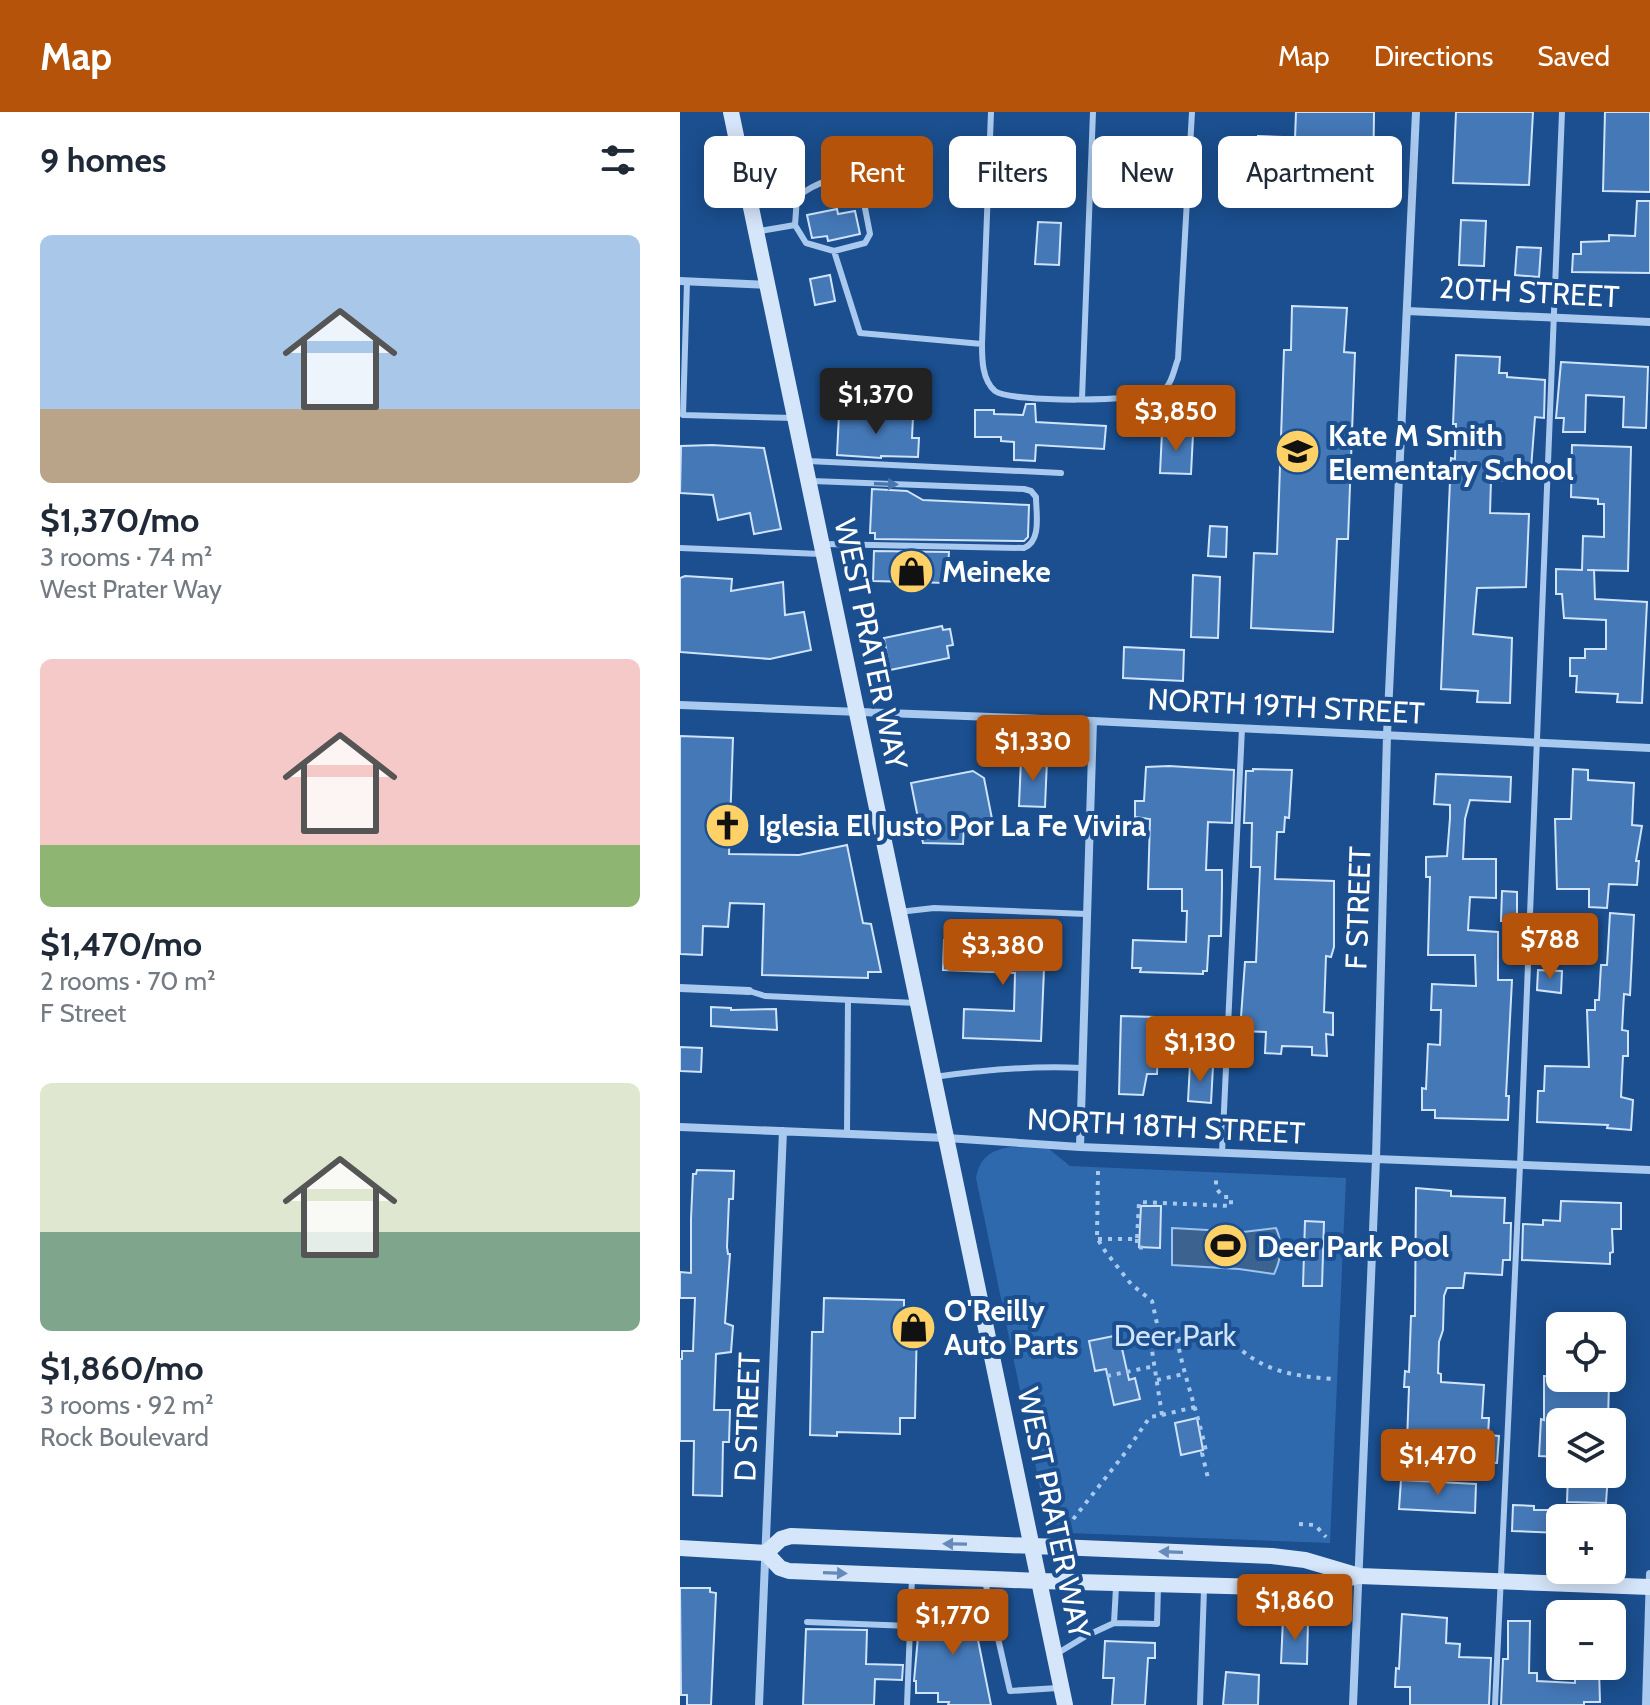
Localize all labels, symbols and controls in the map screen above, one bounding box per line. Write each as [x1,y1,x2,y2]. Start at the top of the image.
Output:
text: Map [40,33,112,80]
text: Map [1278,39,1330,73]
text: Directions [1374,39,1493,73]
text: Saved [1537,39,1610,73]
chip: Buy [704,136,805,208]
chip: Rent [821,136,933,208]
chip: Filters [949,136,1076,208]
chip: New [1092,136,1202,208]
chip: Apartment [1218,136,1402,208]
icon: filters [596,138,640,182]
text: 9 homes [40,139,166,181]
street label: 20TH STREET [1438,269,1620,315]
icon: home [268,287,412,431]
pin: $1,370 [811,368,941,436]
text: $1,370 [838,378,914,410]
pin: $3,850 [1111,385,1241,453]
text: $3,850 [1134,395,1218,427]
place label: Kate M Smith Elementary School [1328,417,1574,488]
school or university icon: Kate M Smith Elementary School [1273,428,1321,476]
one-way arrow [874,478,899,491]
text: $1,370/mo [40,499,199,541]
street label: WEST PRATER WAY [826,515,916,774]
text: 3 rooms · 74 m² [40,541,212,573]
shop icon: Meineke [887,547,935,595]
place label: Meineke [942,553,1051,590]
text: West Prater Way [40,573,222,605]
street label: NORTH 19TH STREET [1147,680,1425,732]
icon: home [268,711,412,855]
pin: $1,330 [968,715,1098,783]
text: $1,330 [994,725,1072,757]
church icon: Iglesia El Justo Por La Fe Vivira [703,801,751,849]
place label: Iglesia El Justo Por La Fe Vivira [758,807,1146,844]
street label: F STREET [1337,846,1379,970]
pin: $788 [1503,913,1597,981]
pin: $3,380 [938,919,1068,987]
text: $1,470/mo [40,923,202,965]
text: $788 [1520,923,1580,955]
text: $3,380 [961,929,1045,961]
text: 2 rooms · 70 m² [40,965,216,997]
text: F Street [40,997,126,1029]
pin: $1,130 [1135,1016,1265,1084]
text: $1,130 [1164,1026,1236,1058]
street label: NORTH 18TH STREET [1026,1100,1306,1152]
icon: home [268,1135,412,1279]
sports icon: Deer Park Pool [1202,1222,1250,1270]
place label: Deer Park Pool [1257,1228,1449,1265]
place label: O'Reilly Auto Parts [944,1292,1078,1363]
shop icon: O'Reilly Auto Parts [889,1303,937,1351]
map controls [1546,1312,1626,1680]
button: locate [1546,1312,1626,1392]
park label: Deer Park [1114,1317,1237,1354]
text: $1,860/mo [40,1347,204,1389]
street label: D STREET [726,1352,768,1482]
street label: WEST PRATER WAY [1009,1384,1099,1643]
text: 3 rooms · 92 m² [40,1389,214,1421]
button: layers [1546,1408,1626,1488]
text: Rock Boulevard [40,1421,209,1453]
pin: $1,470 [1373,1429,1503,1497]
text: $1,470 [1399,1439,1477,1471]
button: + [1546,1504,1626,1584]
one-way arrow [942,1538,967,1551]
one-way arrow [1158,1545,1183,1558]
one-way arrow [823,1566,848,1579]
pin: $1,860 [1230,1574,1360,1642]
text: $1,860 [1255,1584,1335,1616]
pin: $1,770 [888,1589,1018,1657]
text: $1,770 [915,1599,991,1631]
button: − [1546,1600,1626,1680]

